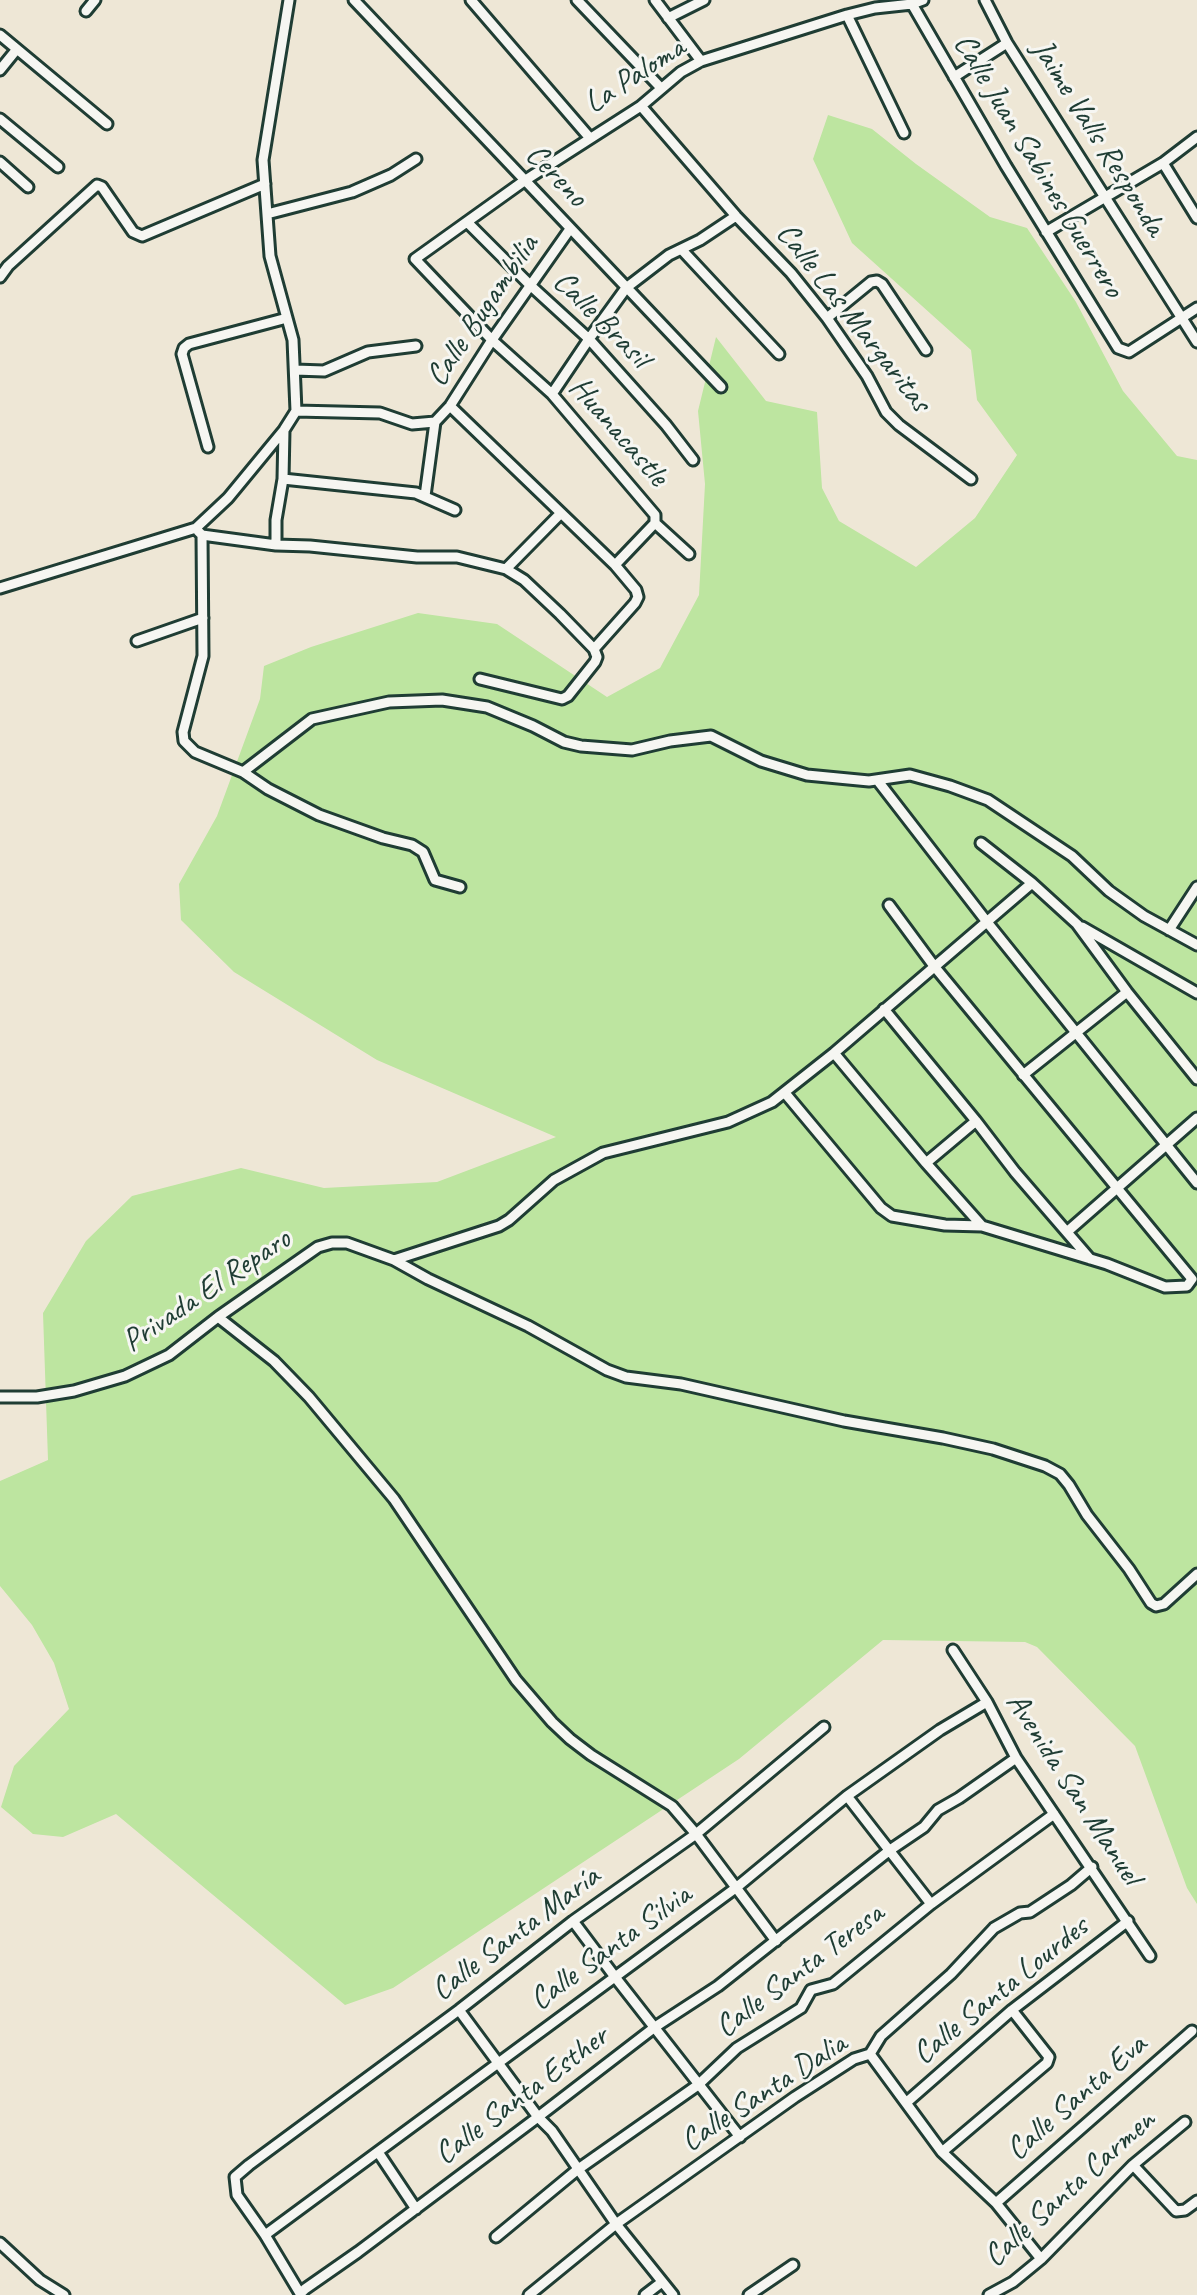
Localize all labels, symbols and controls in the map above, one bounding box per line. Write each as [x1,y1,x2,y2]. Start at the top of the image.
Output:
street label: Calle Juan Sabines Guerrero [944,27,1132,305]
street label: La Paloma [577,29,693,123]
street label: Jaime Valls Responda [1022,33,1174,243]
street label: Cereno [517,136,595,216]
street label: Calle Las Margaritas [767,216,939,420]
street label: Calle Bugambilia [418,228,548,394]
street label: Calle Brasil [544,263,658,377]
street label: Huanacastle [560,369,676,495]
street label: Privada El Reparo [116,1221,298,1361]
street label: Avenida San Manuel [997,1686,1149,1892]
street label: Calle Santa María [424,1858,608,2010]
street label: Calle Santa Silvia [523,1877,699,2019]
street label: Calle Santa Teresa [708,1895,892,2047]
street label: Calle Santa Lourdes [905,1908,1097,2074]
street label: Calle Santa Esther [428,2018,616,2174]
street label: Calle Santa Dalia [674,2025,854,2161]
street label: Calle Santa Eva [999,2027,1155,2169]
street label: Calle Santa Carmen [976,2102,1164,2276]

